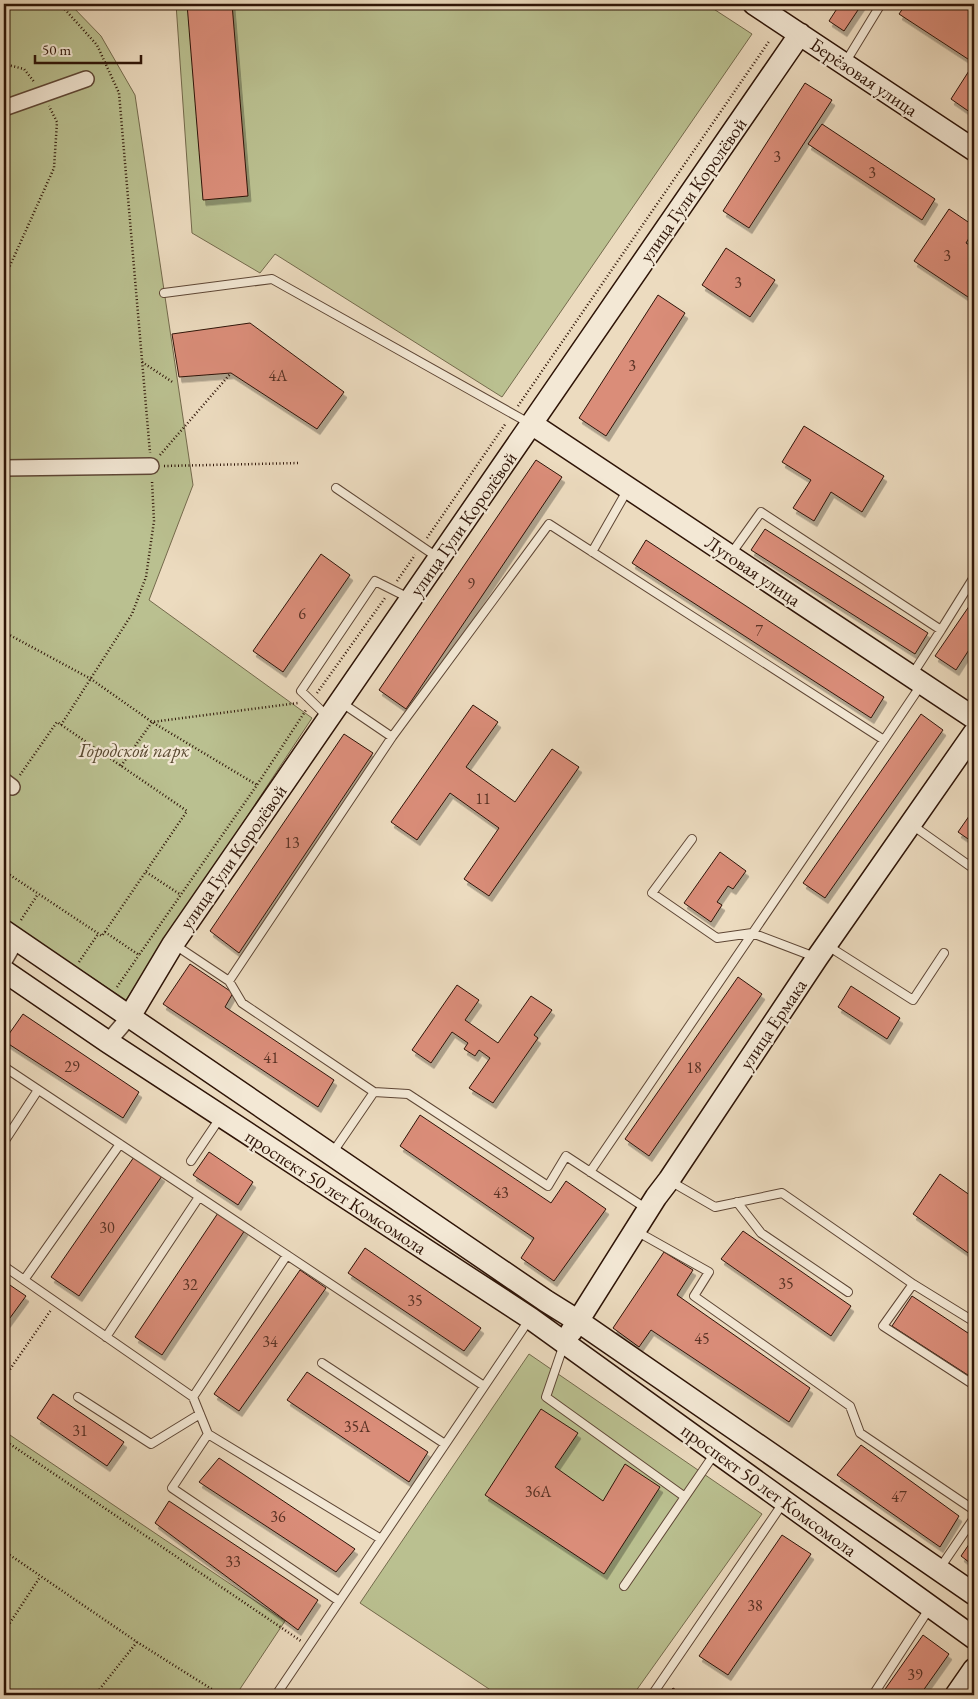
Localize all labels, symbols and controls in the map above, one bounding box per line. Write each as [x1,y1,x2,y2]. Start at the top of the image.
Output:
scale bar [35,32,141,64]
street label: Берёзовая улица [805,32,923,122]
text: 50 m [42,40,71,59]
street label: улица Гули Королёвой [634,113,752,267]
house number: 3 [773,146,781,167]
house number: 3 [868,162,876,183]
house number: 3 [943,245,951,266]
house number: 3 [734,272,742,293]
house number: 3 [628,355,636,376]
house number: 4А [269,365,288,386]
street label: улица Гули Королёвой [404,447,522,601]
street label: Луговая улица [700,530,806,612]
house number: 9 [467,573,475,594]
house number: 6 [298,603,306,624]
house number: 7 [755,620,763,641]
park label: Городской парк [78,738,190,763]
street label: улица Гули Королёвой [174,780,292,934]
house number: 11 [475,788,491,809]
house number: 13 [284,832,300,853]
street label: улица Ермака [733,973,813,1074]
house number: 41 [263,1047,279,1068]
house number: 29 [64,1056,80,1077]
house number: 18 [686,1057,702,1078]
street label: проспект 50 лет Комсомола [241,1124,432,1260]
house number: 43 [493,1182,509,1203]
house number: 30 [99,1217,115,1238]
house number: 35 [778,1273,794,1294]
house number: 32 [182,1274,198,1295]
house number: 35 [407,1290,423,1311]
house number: 45 [694,1328,710,1349]
house number: 34 [262,1331,278,1352]
house number: 35А [344,1416,371,1437]
street label: проспект 50 лет Комсомола [676,1418,862,1563]
house number: 31 [72,1420,88,1441]
house number: 36А [525,1481,552,1502]
house number: 47 [891,1486,907,1507]
house number: 36 [270,1506,286,1527]
house number: 33 [225,1551,241,1572]
house number: 38 [747,1595,763,1616]
house number: 39 [907,1664,923,1685]

